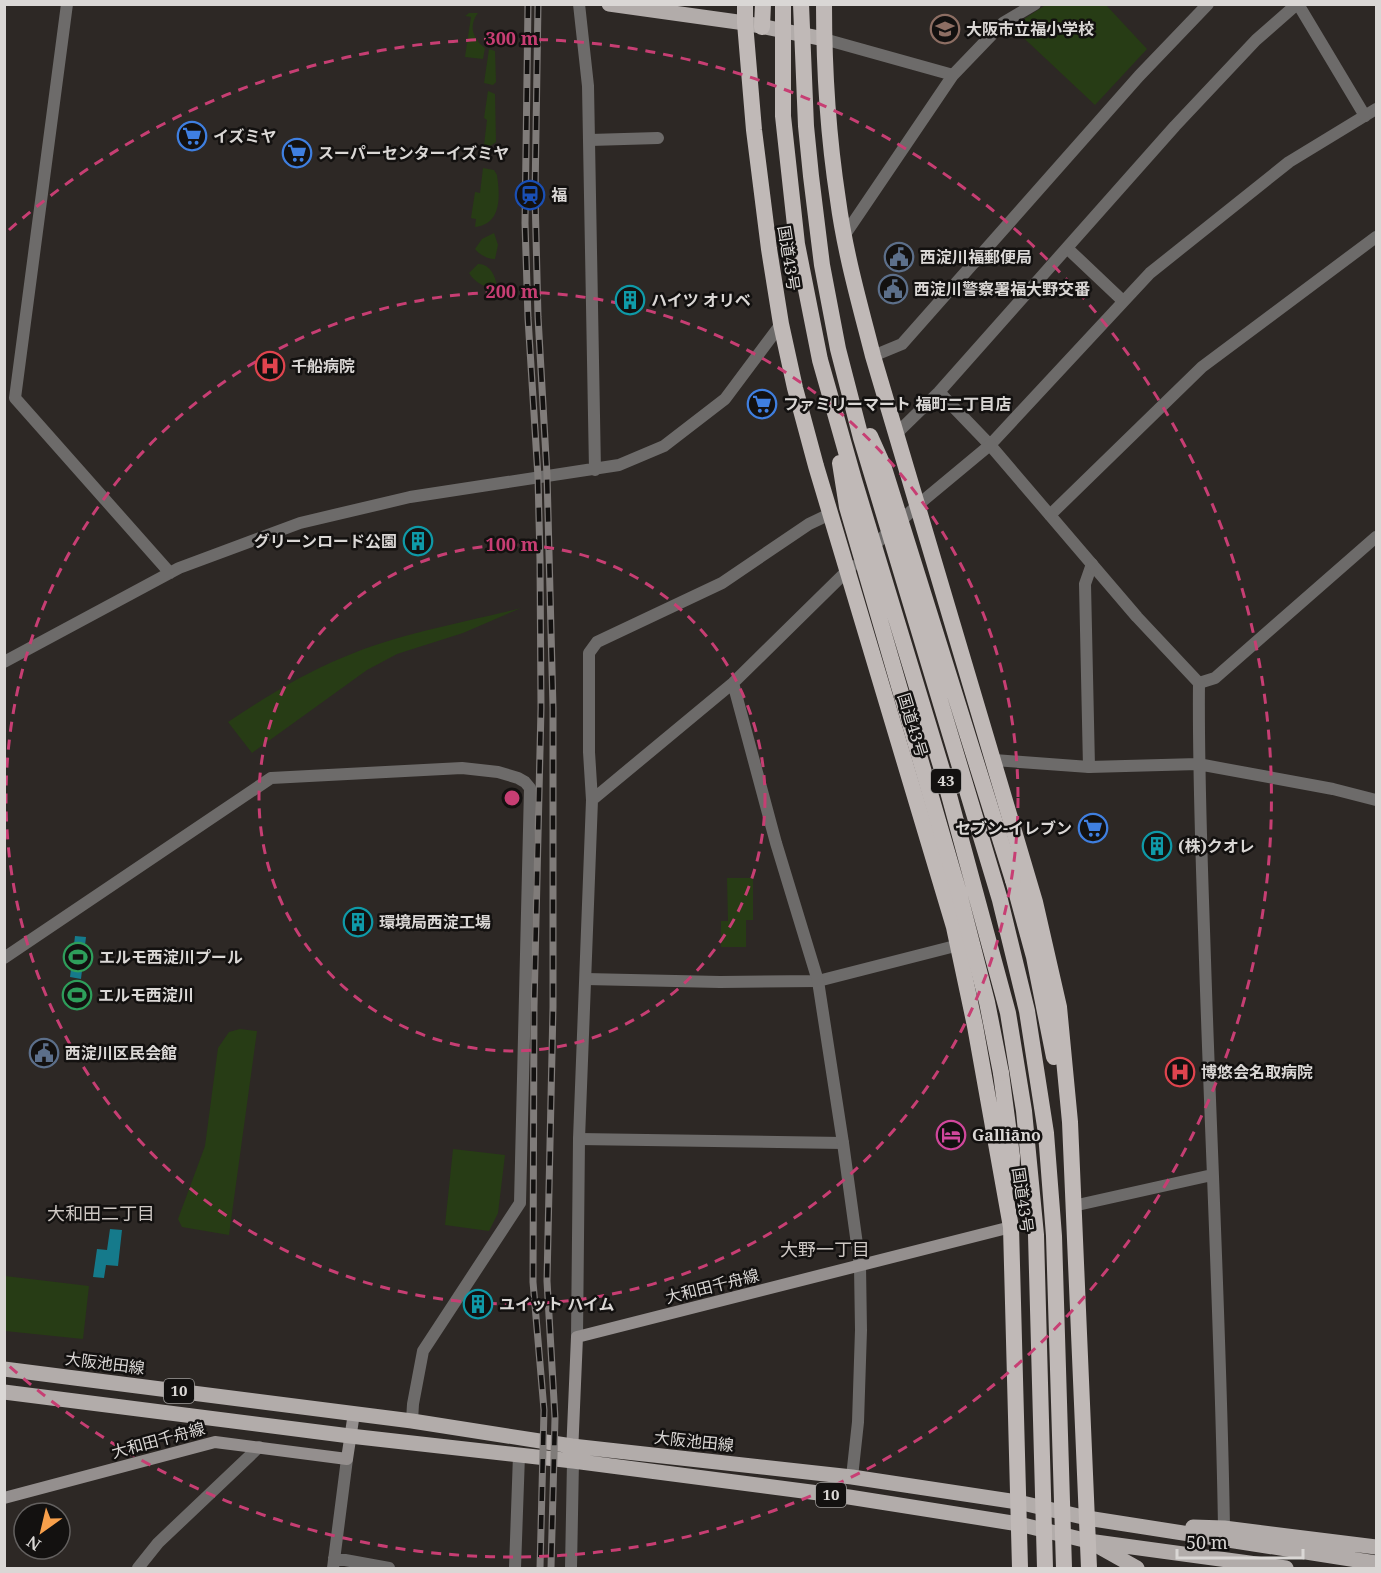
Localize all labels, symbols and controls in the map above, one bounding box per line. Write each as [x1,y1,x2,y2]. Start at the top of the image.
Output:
school or university icon: 大阪市立福小学校 [929,13,961,45]
place label: 大阪市立福小学校 [966,18,1094,40]
text: 300 m [486,26,539,50]
supermarket icon: イズミヤ [176,120,208,152]
place label: イズミヤ [213,125,277,147]
supermarket icon: スーパーセンターイズミヤ [281,137,313,169]
place label: スーパーセンターイズミヤ [318,142,509,164]
station icon: 福 [514,179,546,211]
place label: 福 [551,184,567,206]
street label: 国道43号 [773,224,805,292]
public building icon: 西淀川福郵便局 [883,241,915,273]
place label: 西淀川福郵便局 [920,246,1032,268]
public building icon: 西淀川警察署福大野交番 [877,273,909,305]
place label: 西淀川警察署福大野交番 [914,278,1090,300]
text: 200 m [486,279,539,303]
building icon: ハイツ オリベ [614,284,646,316]
place label: ハイツ オリベ [651,289,751,311]
hospital icon: 千船病院 [254,350,286,382]
place label: 千船病院 [291,355,355,377]
supermarket icon: ファミリーマート 福町二丁目店 [746,388,778,420]
place label: ファミリーマート 福町二丁目店 [783,393,1011,415]
building icon: グリーンロード公園 [402,525,434,557]
place label: グリーンロード公園 [254,530,397,552]
text: 100 m [486,532,539,556]
street label: 国道43号 [893,690,933,760]
road number: 43 [931,769,961,793]
centre of rings [502,788,522,808]
supermarket icon: セブン-イレブン [1077,812,1109,844]
place label: セブン-イレブン [955,817,1072,839]
building icon: (株)クオレ [1141,830,1173,862]
place label: (株)クオレ [1178,835,1255,857]
building icon: 環境局西淀工場 [342,906,374,938]
place label: 環境局西淀工場 [379,911,491,933]
sports icon: エルモ西淀川プール [62,941,94,973]
place label: エルモ西淀川プール [99,946,243,968]
sports icon: エルモ西淀川 [61,979,93,1011]
place label: エルモ西淀川 [98,984,194,1006]
public building icon: 西淀川区民会館 [28,1037,60,1069]
place label: 西淀川区民会館 [65,1042,177,1064]
hospital icon: 博悠会名取病院 [1164,1056,1196,1088]
place label: 博悠会名取病院 [1201,1061,1313,1083]
hotel icon: Galliāno [935,1119,967,1151]
place label: Galliāno [972,1124,1041,1146]
street label: 国道43号 [1008,1166,1038,1234]
district label: 大和田二丁目 [47,1201,155,1225]
district label: 大野一丁目 [780,1237,870,1261]
street label: 大和田千舟線 [663,1264,761,1308]
building icon: ユイット ハイム [462,1288,494,1320]
place label: ユイット ハイム [499,1293,615,1315]
street label: 大阪池田線 [64,1347,146,1379]
road number: 10 [164,1379,194,1403]
street label: 大和田千舟線 [109,1417,207,1463]
street label: 大阪池田線 [653,1426,735,1456]
road number: 10 [816,1483,846,1507]
north arrow [12,1501,72,1561]
scale bar [1177,1522,1303,1560]
text: 50 m [1186,1530,1228,1554]
text: N [22,1531,45,1556]

